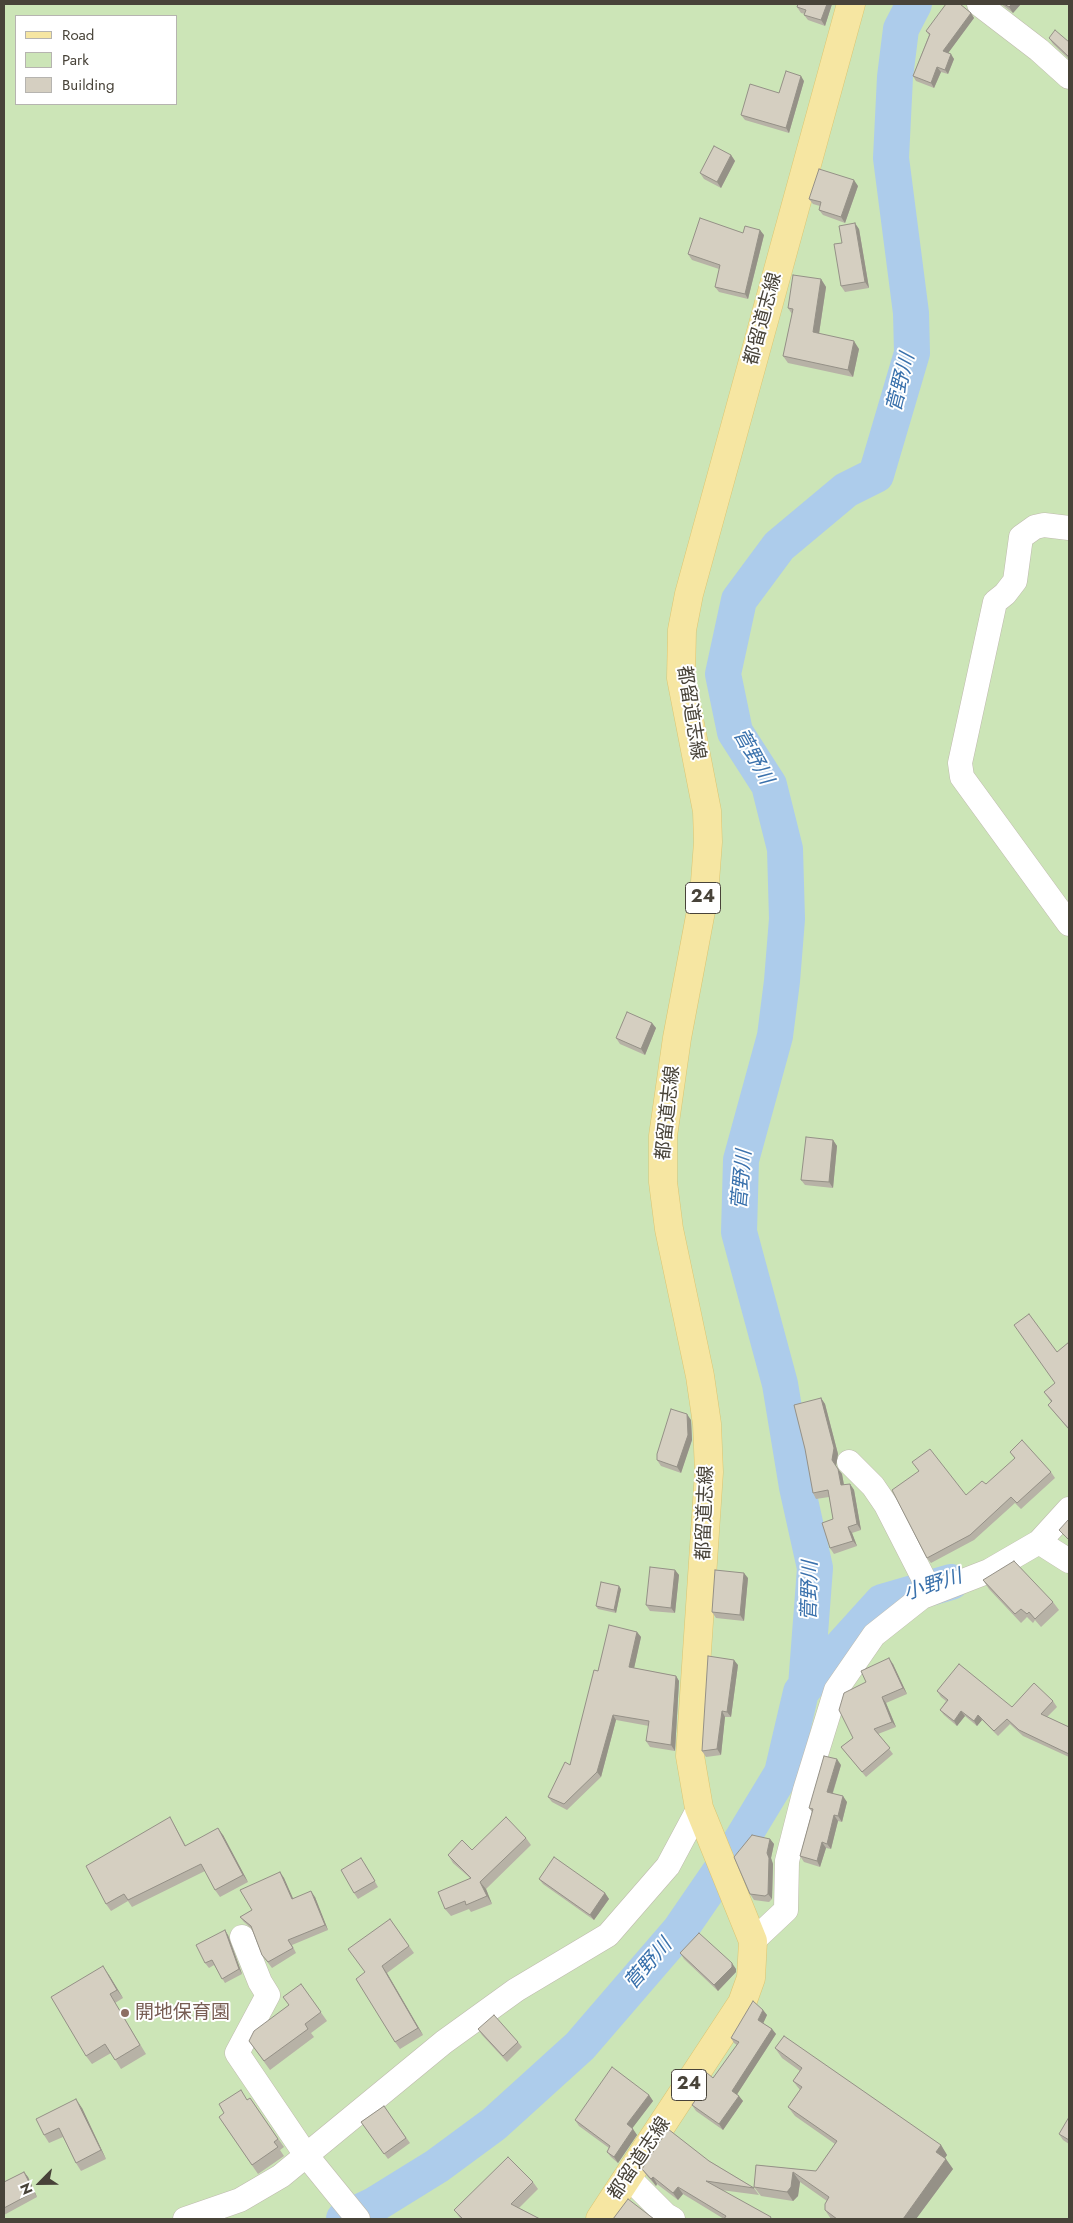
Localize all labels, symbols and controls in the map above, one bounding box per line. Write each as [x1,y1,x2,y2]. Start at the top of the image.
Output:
legend [15,15,178,105]
text: Road [62,24,94,46]
text: Park [62,49,89,71]
text: Building [62,74,114,96]
street label: 都留道志線 [741,270,787,368]
water label: 菅野川 [883,351,921,415]
street label: 都留道志線 [671,664,709,762]
water label: 菅野川 [727,725,777,789]
road number: 24 [686,882,720,914]
street label: 都留道志線 [653,1065,685,1161]
water label: 菅野川 [728,1149,758,1211]
street label: 都留道志線 [693,1465,719,1561]
water label: 菅野川 [798,1561,824,1621]
water label: 小野川 [901,1565,965,1607]
water label: 菅野川 [620,1934,678,1996]
place label: 開地保育園 [135,2002,230,2024]
marker: 開地保育園 [119,2007,131,2019]
road number: 24 [672,2070,706,2100]
street label: 都留道志線 [604,2113,676,2205]
north arrow [15,2158,65,2208]
text: N [15,2180,38,2198]

